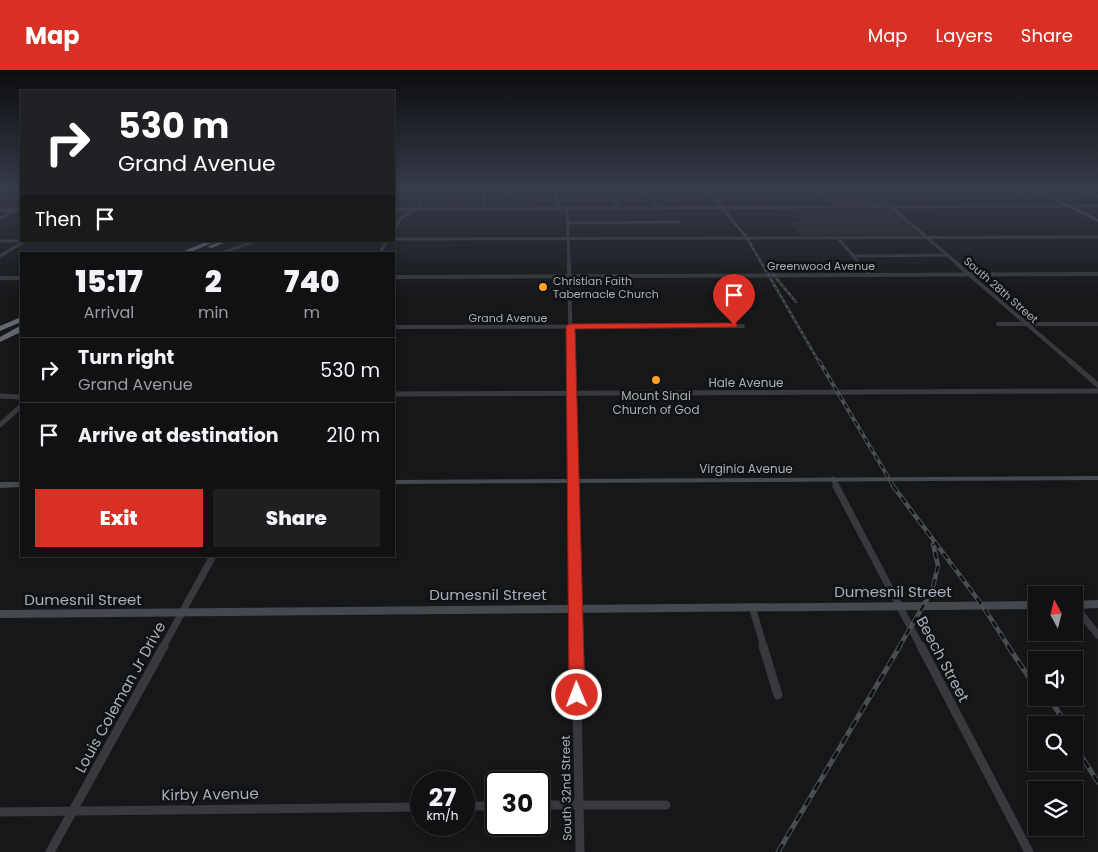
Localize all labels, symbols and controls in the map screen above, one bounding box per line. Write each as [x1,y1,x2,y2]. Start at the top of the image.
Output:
text: Map [25,19,80,52]
text: Map [868,23,908,48]
text: Layers [936,23,993,48]
text: Share [1021,23,1073,48]
text: 530 m [118,101,229,150]
icon: right [35,110,100,175]
text: Grand Avenue [118,148,276,179]
icon: arrive [91,205,119,233]
text: Then [35,206,81,233]
street label: South 28th Street [960,253,1042,327]
street label: Greenwood Avenue [767,258,875,274]
text: 15:17 [75,260,143,303]
text: 2 [205,260,222,303]
text: 740 [284,260,340,303]
place label: Christian Faith Tabernacle Church [553,273,659,302]
pin [713,274,755,325]
marker: Christian Faith Tabernacle Church [537,281,549,293]
icon: arrive [720,281,748,309]
text: Arrival [84,301,134,324]
text: min [198,301,229,324]
text: m [304,301,320,324]
street label: Grand Avenue [469,310,548,326]
text: Turn right [78,344,174,371]
icon: right [35,356,63,384]
text: 530 m [320,357,380,384]
text: Grand Avenue [78,373,193,396]
marker: Mount Sinai Church of God [650,374,662,386]
street label: Hale Avenue [708,374,784,391]
place label: Mount Sinai Church of God [612,387,700,418]
icon: arrive [35,421,63,449]
text: Arrive at destination [78,422,279,449]
text: 210 m [326,422,380,449]
street label: Virginia Avenue [699,460,793,477]
button: Exit [35,489,203,547]
button: Share [213,489,380,547]
street label: Dumesnil Street [834,581,952,602]
street label: Dumesnil Street [429,584,547,605]
north arrow [1028,586,1082,641]
map controls [1028,586,1083,836]
street label: Dumesnil Street [24,589,142,610]
street label: Beech Street [912,612,974,706]
street label: Louis Coleman Jr Drive [70,618,170,776]
button: sound [1028,651,1083,706]
position arrow [550,668,602,720]
button: search [1028,716,1083,771]
street label: South 32nd Street [557,735,575,841]
speed limit sign: 30 [485,771,550,836]
text: 27 [429,780,456,815]
button: layers [1028,781,1083,836]
street label: Kirby Avenue [161,783,259,805]
text: km/h [427,807,458,824]

